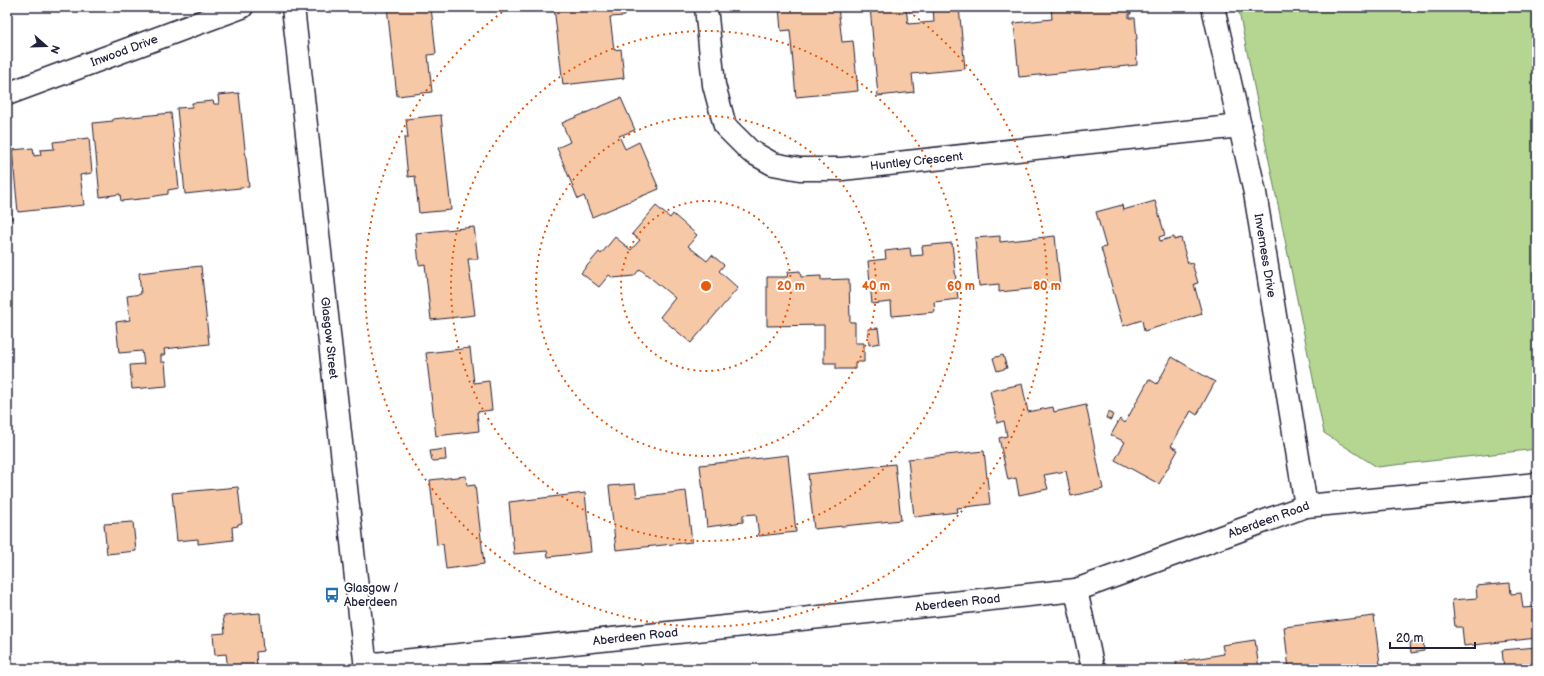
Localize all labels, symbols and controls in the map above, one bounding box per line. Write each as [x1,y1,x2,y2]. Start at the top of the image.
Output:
north arrow [26,26,66,66]
street label: Inwood Drive [89,32,160,70]
text: N [47,43,62,55]
street label: Huntley Crescent [869,149,964,174]
street label: Inverness Drive [1250,212,1279,299]
centre of rings [699,279,713,293]
text: 20 m [777,279,805,294]
text: 40 m [862,279,890,294]
text: 60 m [947,279,975,294]
text: 80 m [1033,279,1061,294]
street label: Glasgow Street [317,296,341,380]
street label: Aberdeen Road [1226,498,1312,542]
place label: Glasgow / Aberdeen [344,581,399,610]
bus stop icon: Glasgow / Aberdeen [323,586,341,604]
street label: Aberdeen Road [914,591,1001,615]
scale bar [1390,624,1475,650]
street label: Aberdeen Road [592,625,679,649]
text: 20 m [1396,631,1423,646]

